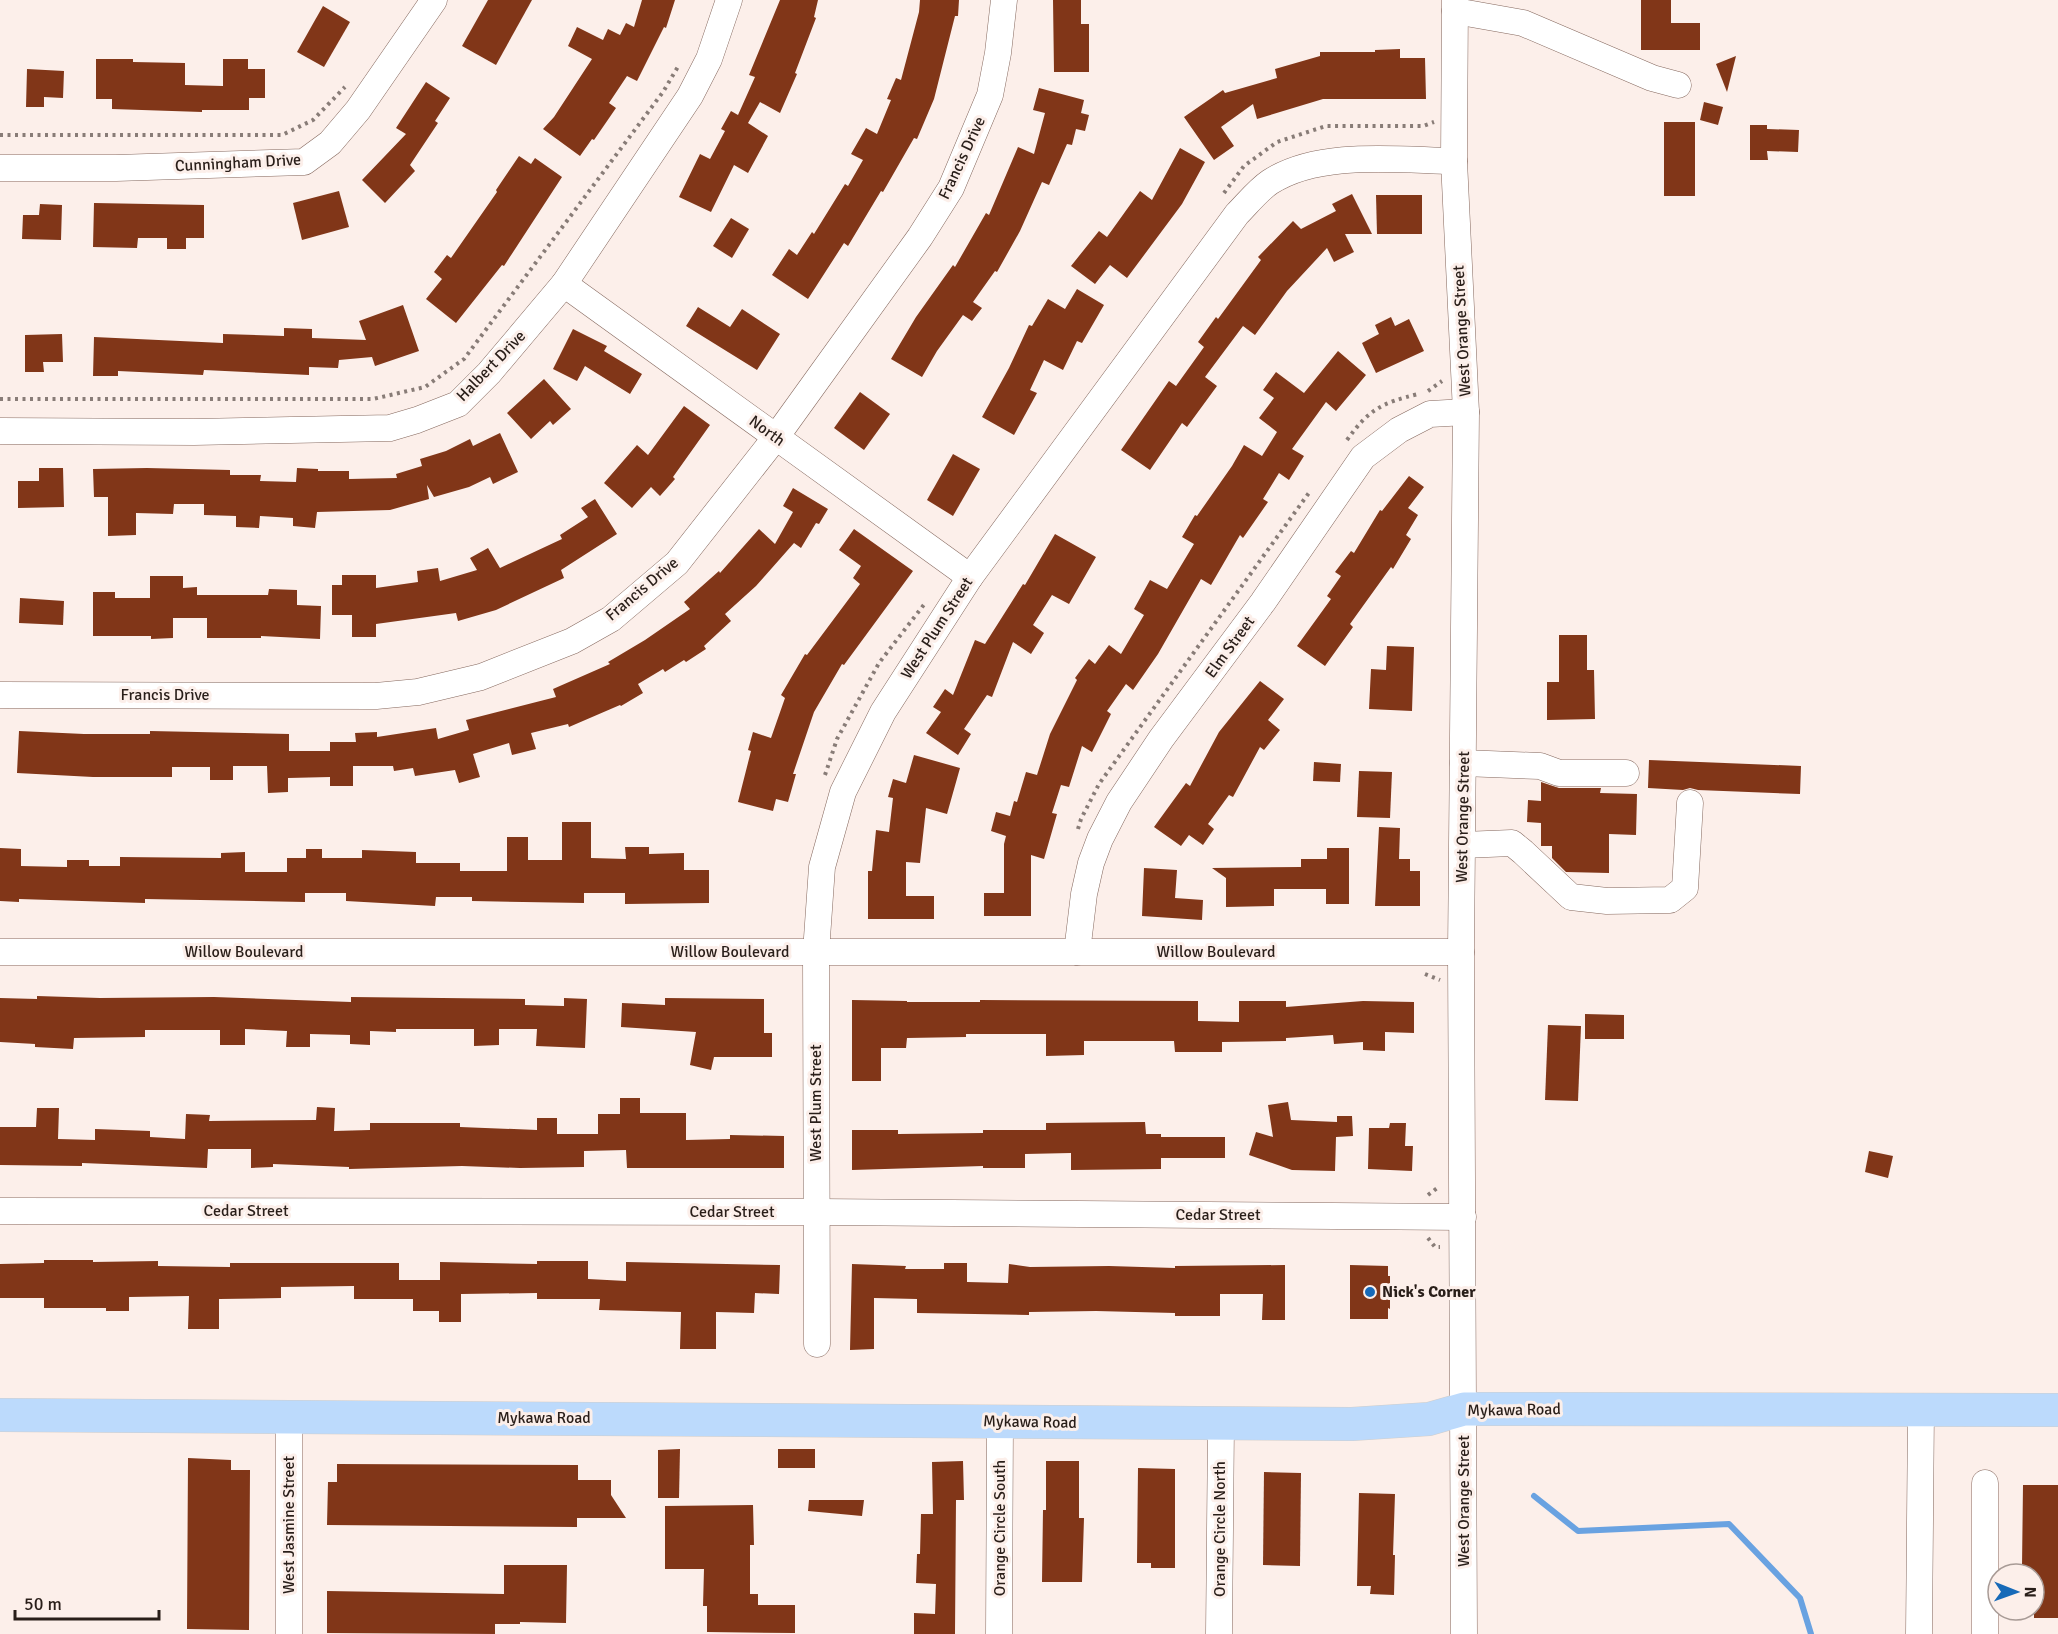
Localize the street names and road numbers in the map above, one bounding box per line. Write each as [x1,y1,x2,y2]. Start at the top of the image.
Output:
street label: Francis Drive [934,113,990,203]
street label: Cunningham Drive [174,150,302,176]
street label: West Orange Street [1449,264,1475,397]
street label: Halbert Drive [452,326,530,406]
street label: North [745,411,789,451]
street label: Francis Drive [602,553,682,625]
street label: West Plum Street [897,573,978,683]
street label: Elm Street [1201,612,1259,682]
street label: Francis Drive [121,685,209,705]
street label: West Orange Street [1452,750,1474,883]
street label: Willow Boulevard [185,942,303,962]
street label: Willow Boulevard [671,942,789,962]
street label: Willow Boulevard [1157,942,1275,962]
street label: West Plum Street [806,1044,826,1162]
street label: Cedar Street [203,1201,289,1221]
street label: Cedar Street [689,1202,775,1222]
street label: Cedar Street [1175,1205,1261,1225]
street label: Mykawa Road [1467,1399,1561,1421]
street label: Mykawa Road [497,1408,591,1428]
street label: Mykawa Road [983,1411,1077,1433]
street label: West Orange Street [1454,1435,1474,1567]
street label: West Jasmine Street [279,1456,299,1594]
street label: Orange Circle South [990,1460,1010,1596]
street label: Orange Circle North [1210,1461,1230,1597]

